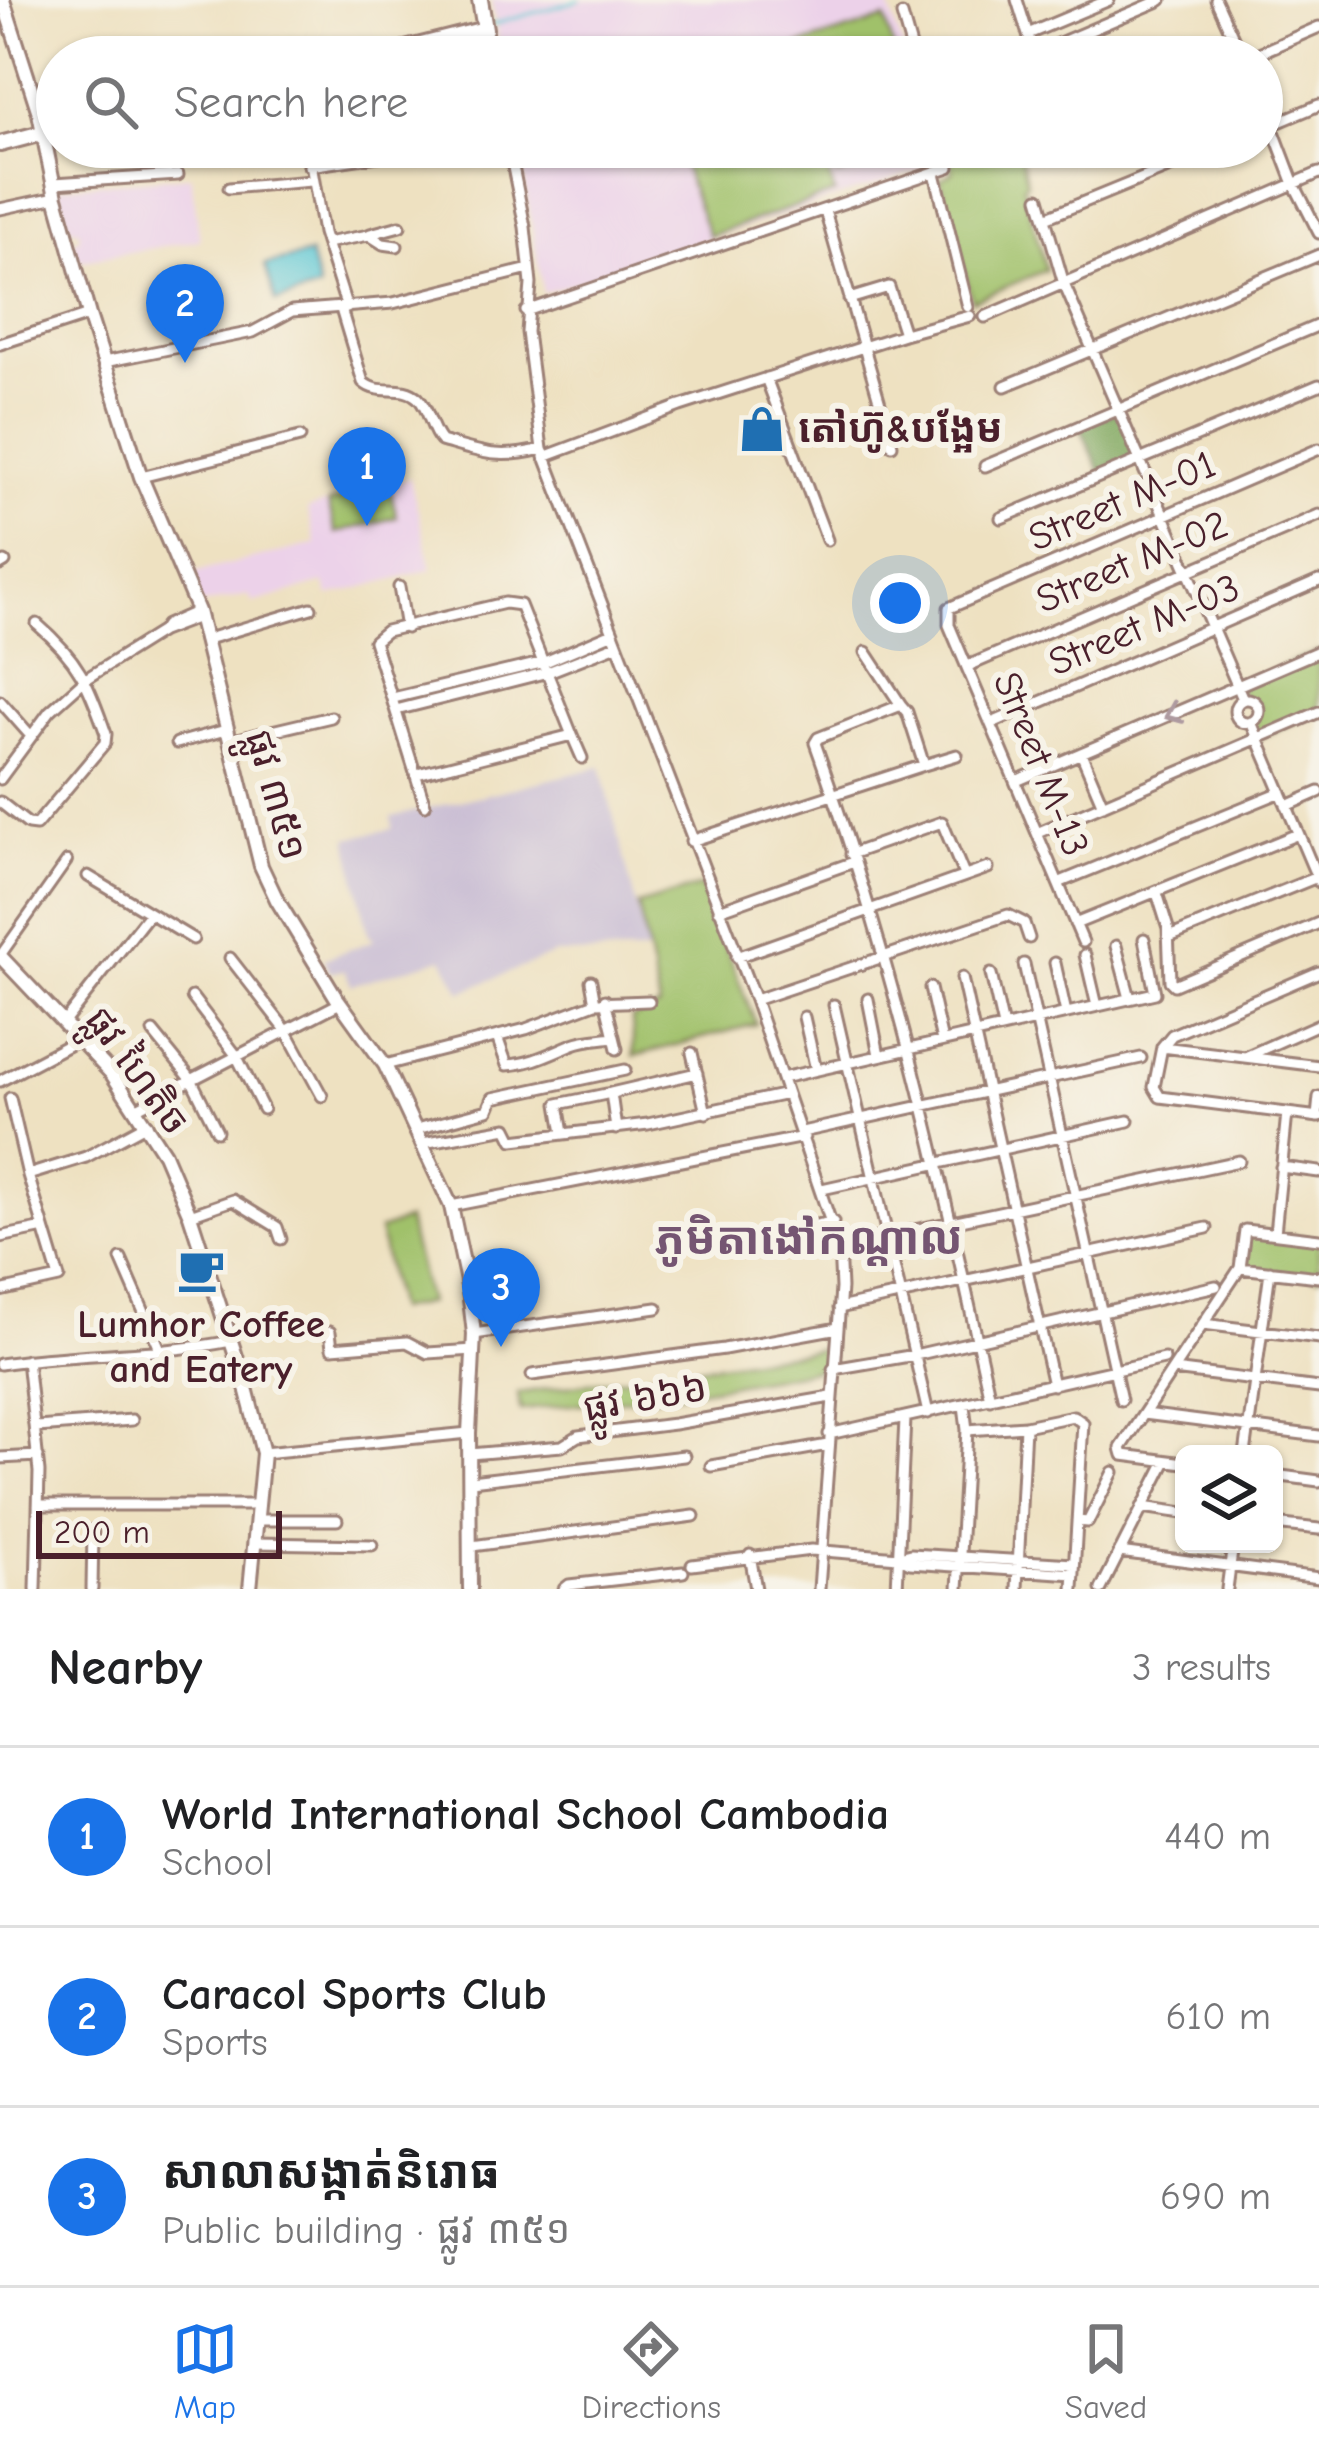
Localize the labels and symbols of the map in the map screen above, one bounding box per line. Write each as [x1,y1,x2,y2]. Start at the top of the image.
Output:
pin: 2 [146,264,224,363]
shop icon: តៅហ៊ូ&បង្អែម [737,404,787,454]
place label: តៅហ៊ូ&បង្អែម [798,407,1003,453]
pin: 1 [328,427,406,526]
street label: Street M-01 [1022,442,1222,560]
street label: Street M-02 [1030,502,1234,622]
street label: Street M-03 [1042,565,1246,685]
your location [870,573,930,633]
street label: Street M-13 [984,666,1098,862]
one-way arrow [1163,700,1184,724]
street label: ផ្លូវ ៣៥១ [225,725,316,869]
street label: ផ្លូវ ហៃតិច [66,997,200,1150]
district label: ភូមិតាងៅកណ្តាល [655,1213,963,1267]
cafe icon: Lumhor Coffee and Eatery [176,1245,226,1295]
pin: 3 [462,1248,540,1347]
place label: Lumhor Coffee and Eatery [77,1302,325,1392]
street label: ផ្លូវ ៦៦៦ [580,1365,712,1442]
scale bar [36,1505,282,1558]

